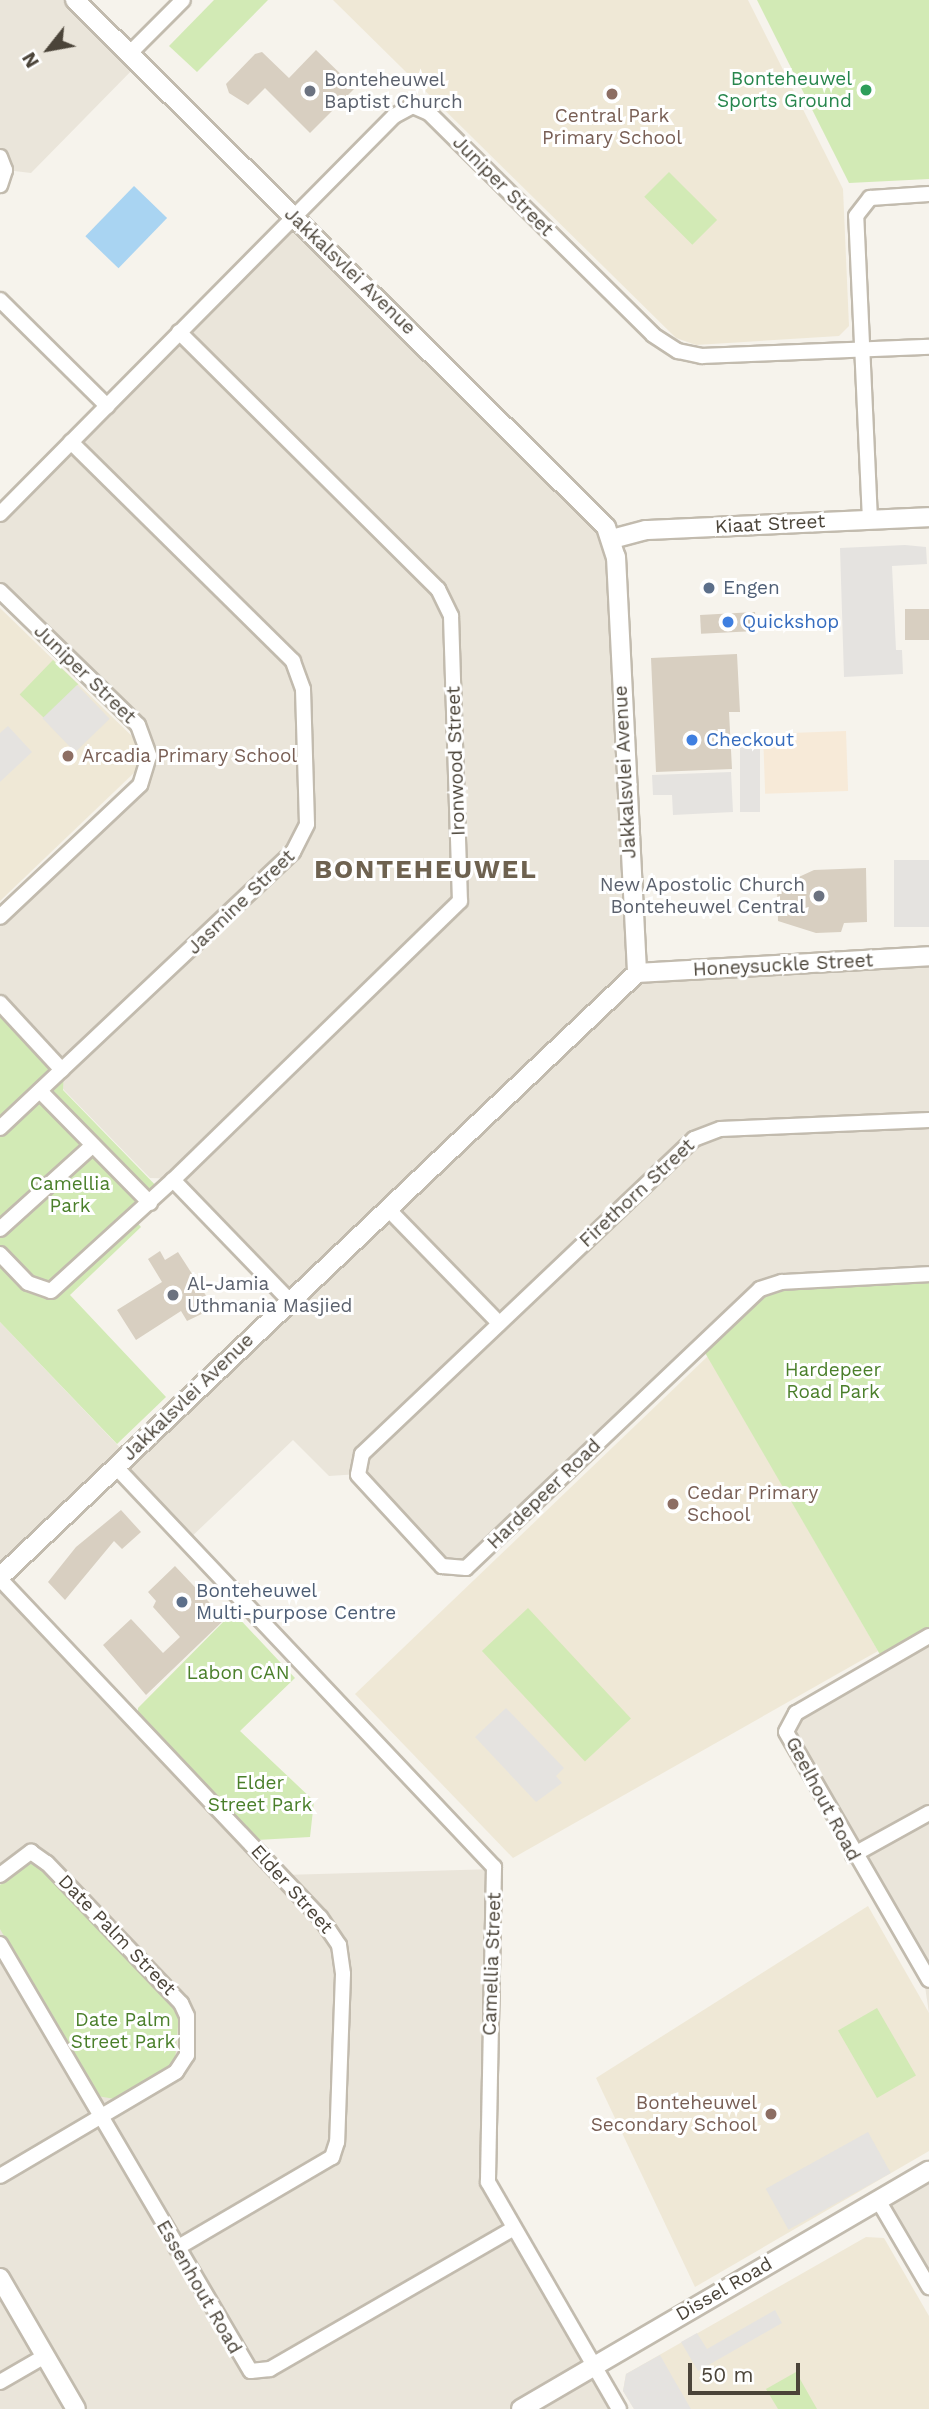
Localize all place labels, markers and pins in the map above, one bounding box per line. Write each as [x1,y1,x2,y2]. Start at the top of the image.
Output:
place label: Bonteheuwel Sports Ground [717,68,852,112]
place label: Bonteheuwel Baptist Church [324,69,463,113]
marker: Bonteheuwel Sports Ground [858,82,874,98]
marker: Bonteheuwel Baptist Church [302,83,318,99]
marker: Central Park Primary School [604,86,620,102]
place label: Central Park Primary School [542,105,682,149]
place label: Engen [723,577,780,599]
marker: Engen [701,580,717,596]
place label: Quickshop [742,611,839,633]
marker: Quickshop [720,614,736,630]
place label: Checkout [706,729,794,751]
marker: Checkout [684,732,700,748]
place label: Arcadia Primary School [82,745,298,767]
marker: Arcadia Primary School [60,748,76,764]
place label: New Apostolic Church Bonteheuwel Central [599,874,805,918]
marker: New Apostolic Church Bonteheuwel Central [811,888,827,904]
place label: Al-Jamia Uthmania Masjied [187,1273,353,1317]
marker: Al-Jamia Uthmania Masjied [165,1287,181,1303]
place label: Cedar Primary School [687,1482,819,1526]
marker: Cedar Primary School [665,1496,681,1512]
place label: Bonteheuwel Multi-purpose Centre [196,1580,396,1624]
marker: Bonteheuwel Multi-purpose Centre [174,1594,190,1610]
place label: Bonteheuwel Secondary School [590,2092,757,2136]
marker: Bonteheuwel Secondary School [763,2106,779,2122]

